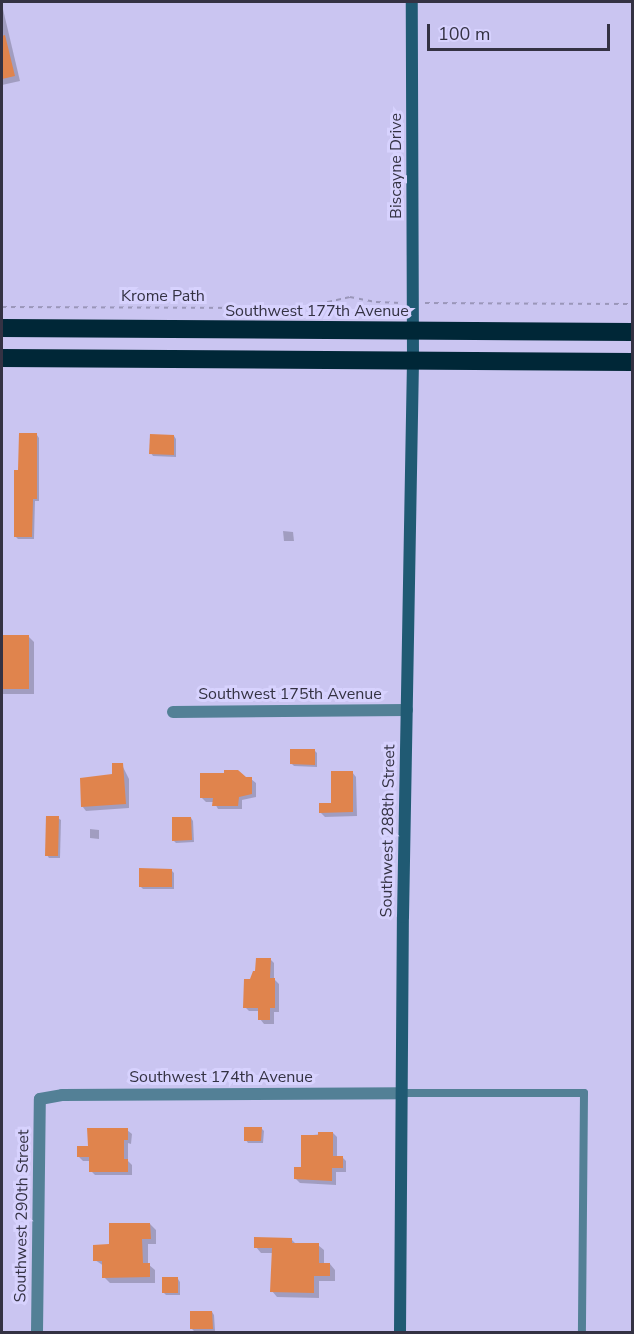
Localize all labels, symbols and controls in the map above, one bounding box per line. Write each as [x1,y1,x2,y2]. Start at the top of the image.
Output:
scale bar [430,12,613,50]
text: 100 m [438,22,490,46]
street label: Biscayne Drive [386,113,406,219]
street label: Krome Path [121,286,205,306]
street label: Southwest 177th Avenue [225,301,409,321]
street label: Southwest 175th Avenue [198,684,382,704]
street label: Southwest 288th Street [377,744,399,918]
street label: Southwest 174th Avenue [129,1067,313,1087]
street label: Southwest 290th Street [11,1129,33,1303]

